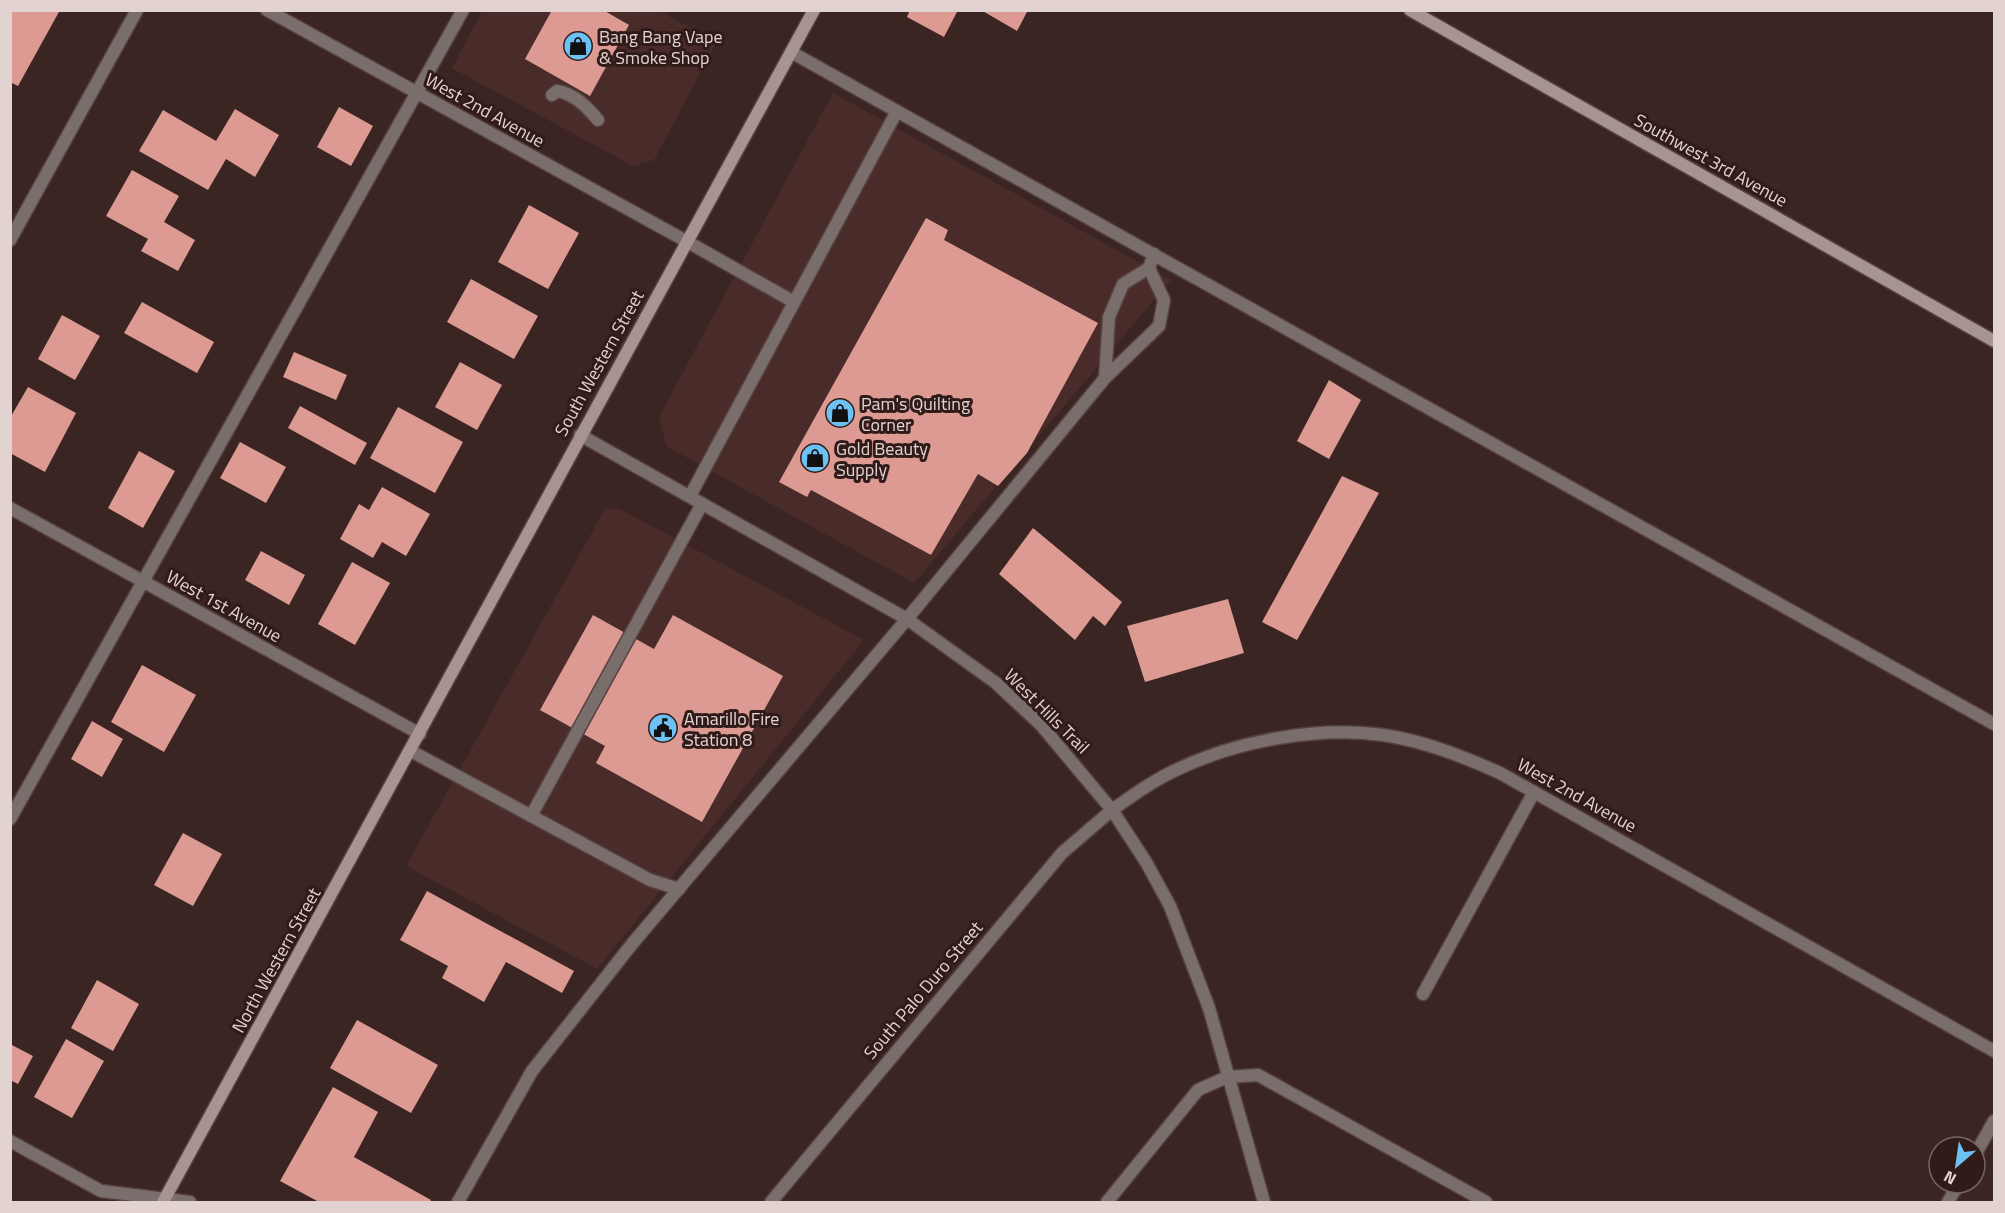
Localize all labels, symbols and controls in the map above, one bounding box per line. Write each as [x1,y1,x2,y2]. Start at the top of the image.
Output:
place label: Bang Bang Vape & Smoke Shop [599,23,723,71]
shop icon: Bang Bang Vape & Smoke Shop [562,30,594,62]
street label: West 2nd Avenue [420,66,550,154]
street label: Southwest 3rd Avenue [1629,107,1793,213]
street label: South Western Street [548,284,651,441]
place label: Pam's Quilting Corner [861,390,970,438]
shop icon: Pam's Quilting Corner [824,397,856,429]
place label: Gold Beauty Supply [836,435,928,483]
shop icon: Gold Beauty Supply [799,442,831,474]
street label: West 1st Avenue [161,563,287,649]
street label: West Hills Trail [998,662,1096,760]
place label: Amarillo Fire Station 8 [684,705,779,753]
public building icon: Amarillo Fire Station 8 [647,712,679,744]
street label: West 2nd Avenue [1512,751,1642,839]
street label: North Western Street [225,882,328,1038]
street label: South Palo Duro Street [857,915,989,1065]
north arrow [1927,1135,1987,1195]
text: N [1939,1165,1960,1191]

